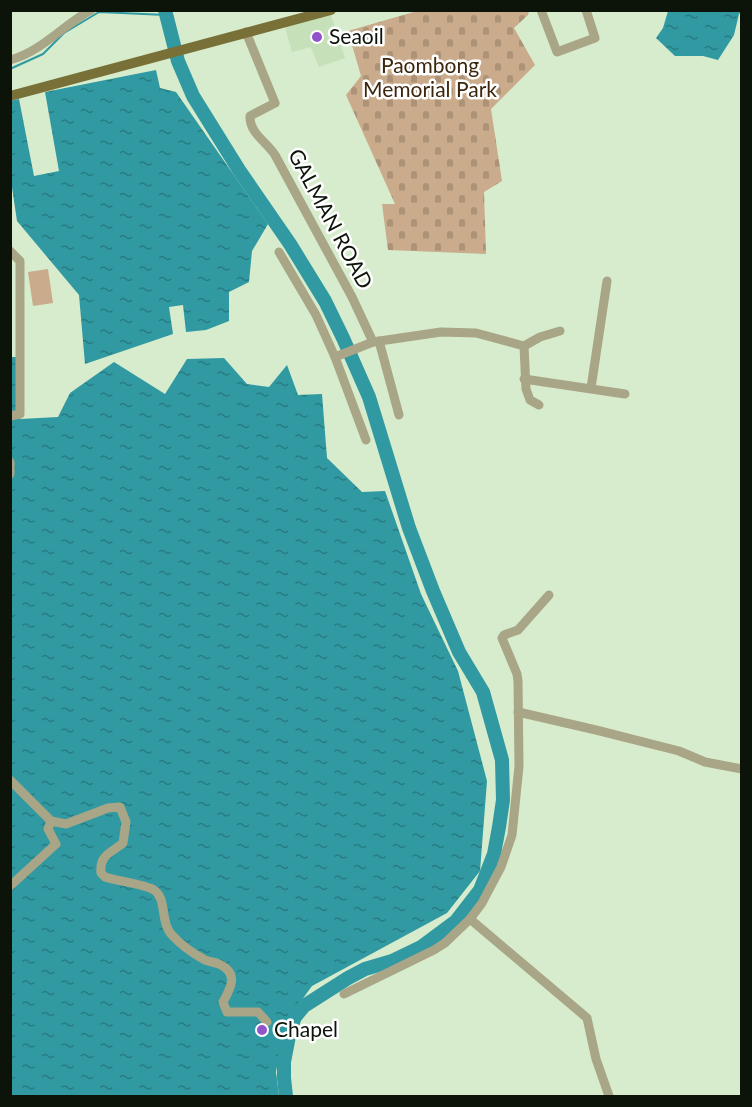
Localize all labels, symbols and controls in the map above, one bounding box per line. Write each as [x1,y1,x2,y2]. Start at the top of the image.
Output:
place label: Seaoil [329,23,384,48]
marker: Seaoil [310,30,324,44]
park label: Paombong Memorial Park [363,52,497,101]
street label: GALMAN ROAD [284,144,379,293]
place label: Chapel [274,1016,338,1041]
marker: Chapel [255,1023,269,1037]

